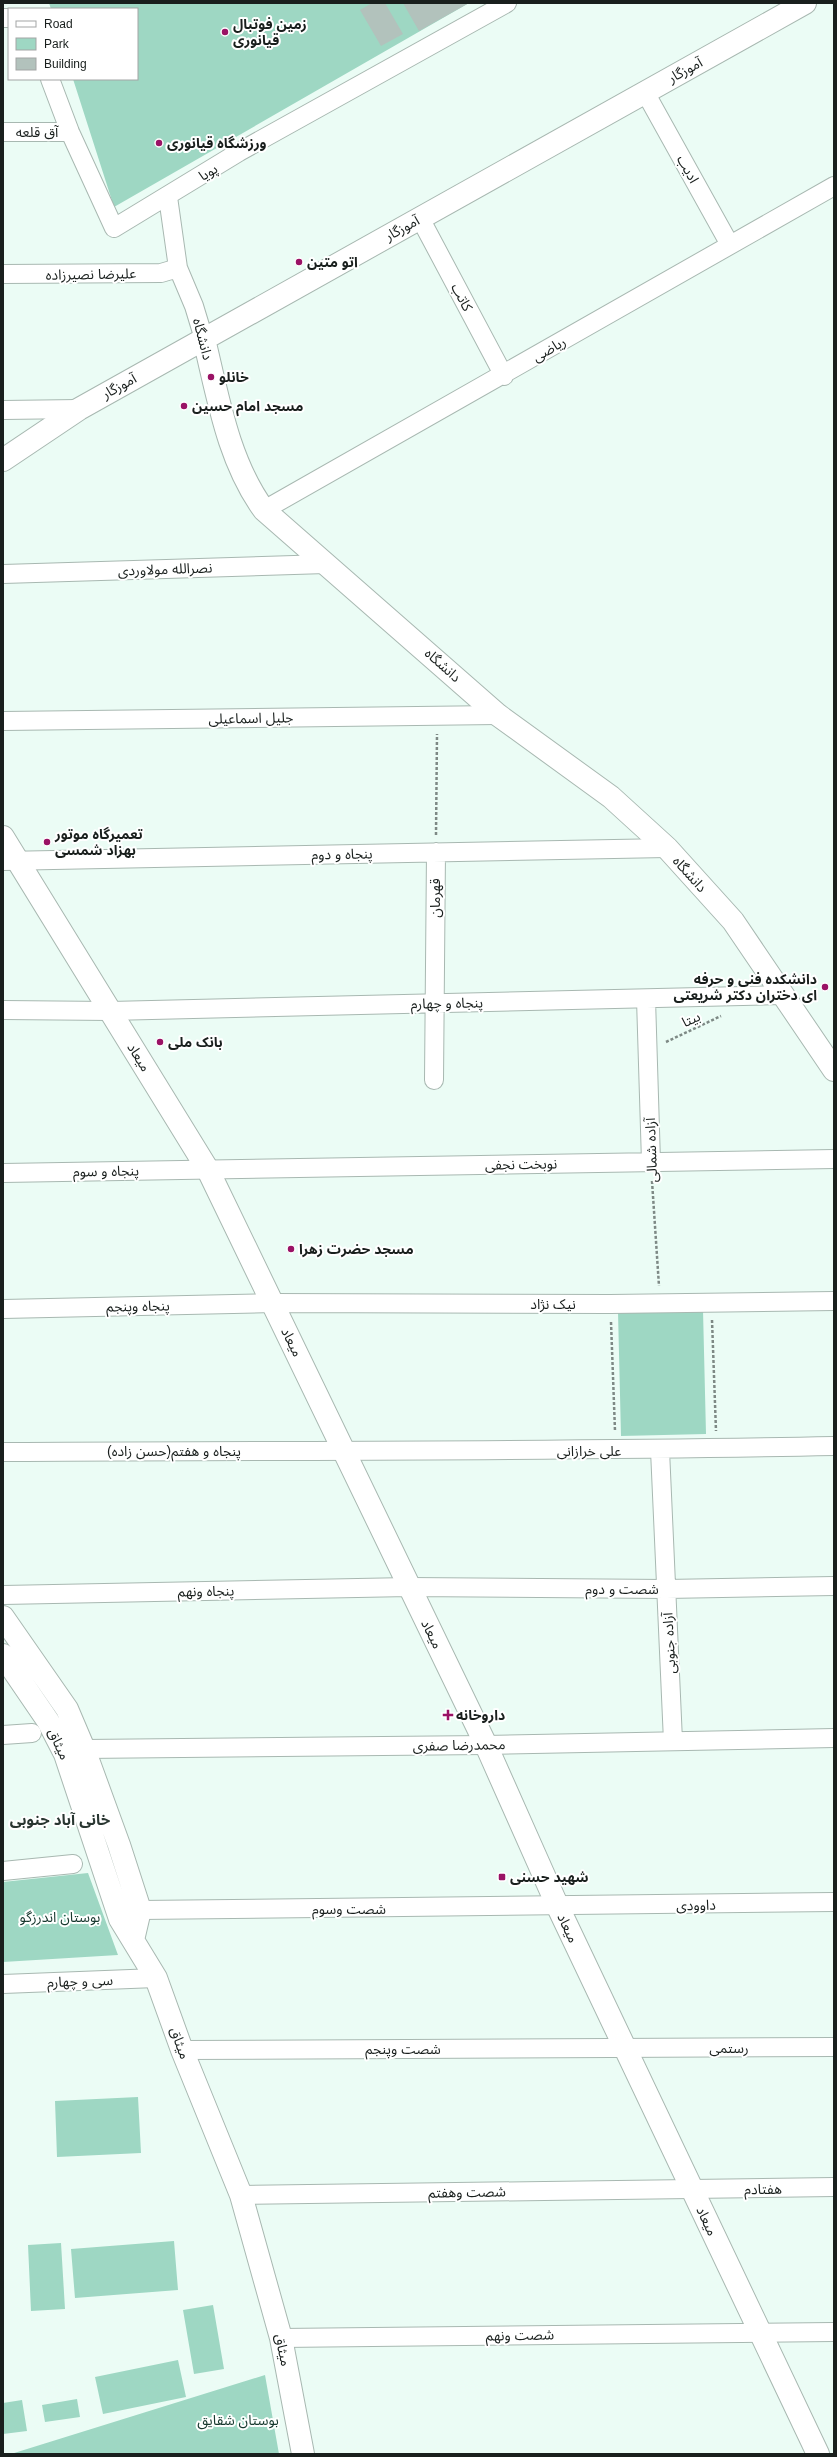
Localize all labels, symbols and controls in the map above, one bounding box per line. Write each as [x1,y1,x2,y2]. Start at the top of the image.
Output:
legend [8,8,138,80]
place label: زمین فوتبال قیانوری [233,16,307,49]
text: Road [44,17,73,31]
marker: زمین فوتبال قیانوری [220,27,230,37]
text: Park [44,37,70,51]
street label: آموزگار [664,54,706,87]
text: Building [44,57,87,71]
street label: آق قلعه [16,124,59,140]
place label: ورزشگاه قیانوری [167,135,267,152]
marker: ورزشگاه قیانوری [154,138,164,148]
street label: ادیب [674,152,702,186]
street label: پویا [196,160,221,186]
street label: آموزگار [381,212,423,245]
place label: اتو متین [307,254,358,270]
marker: اتو متین [294,257,304,267]
street label: علیرضا نصیرزاده [46,265,136,284]
street label: کاتب [448,280,476,314]
street label: دانشگاه [190,316,216,362]
street label: ریاضی [529,333,569,366]
place label: خانلو [219,369,249,385]
street label: آموزگار [98,370,140,403]
marker: خانلو [206,372,216,382]
place label: مسجد امام حسین [192,398,304,417]
marker: مسجد امام حسین [179,401,189,411]
street label: نصرالله مولاوردی [117,559,213,580]
street label: دانشگاه [422,645,464,685]
street label: جلیل اسماعیلی [208,709,294,728]
place label: تعمیرگاه موتور بهزاد شمسی [54,826,143,859]
marker: تعمیرگاه موتور بهزاد شمسی [42,837,52,847]
street label: پنجاه و دوم [311,845,373,866]
street label: دانشگاه [670,853,710,895]
street label: قهرمان [427,878,444,918]
place label: دانشکده فنی و حرفه ای دختران دکتر شریعتی [674,971,817,1004]
marker: دانشکده فنی و حرفه ای دختران دکتر شریعتی [820,982,830,992]
street label: پنجاه و چهارم [411,994,483,1015]
street label: بیتا [679,1008,703,1030]
place label: بانک ملی [168,1034,223,1050]
marker: بانک ملی [155,1037,165,1047]
street label: میعاد [124,1040,154,1074]
street label: آزاده شمالی [642,1116,661,1183]
street label: نوبخت نجفی [485,1155,557,1174]
street label: پنجاه و سوم [73,1162,139,1183]
place label: مسجد حضرت زهرا [299,1241,414,1258]
marker: مسجد حضرت زهرا [286,1244,296,1254]
street label: نیک نژاد [530,1296,576,1313]
street label: پنجاه وپنجم [106,1297,170,1318]
street label: میعاد [278,1325,306,1359]
street label: (حسن زاده)پنجاه و هفتم [107,1443,241,1462]
street label: علی خرازانی [557,1443,621,1460]
street label: شصت و دوم [585,1581,659,1600]
street label: پنجاه ونهم [178,1583,234,1602]
street label: آزاده جنوبی [659,1611,680,1674]
street label: میعاد [418,1617,446,1651]
place label: داروخانه [456,1707,505,1724]
marker: داروخانه [443,1710,453,1720]
street label: میثاق [45,1726,73,1762]
street label: محمدرضا صفری [412,1736,506,1755]
district label: خانی آباد جنوبی [10,1811,111,1829]
place label: شهید حسنی [510,1869,589,1885]
marker: شهید حسنی [497,1872,507,1882]
street label: داوودی [676,1897,716,1914]
street label: شصت وسوم [312,1901,386,1920]
park label: بوستان اندرزگو [20,1909,101,1926]
street label: میعاد [554,1911,582,1945]
street label: سی و چهارم [47,1972,113,1993]
street label: میثاق [167,2025,193,2061]
street label: رستمی [709,2040,749,2057]
street label: شصت وپنجم [365,2041,441,2060]
street label: هفتادم [744,2181,782,2200]
street label: شصت وهفتم [428,2183,506,2204]
street label: میعاد [693,2204,721,2238]
street label: شصت ونهم [486,2326,554,2347]
street label: میثاق [272,2332,294,2368]
park label: بوستان شقایق [197,2412,279,2430]

